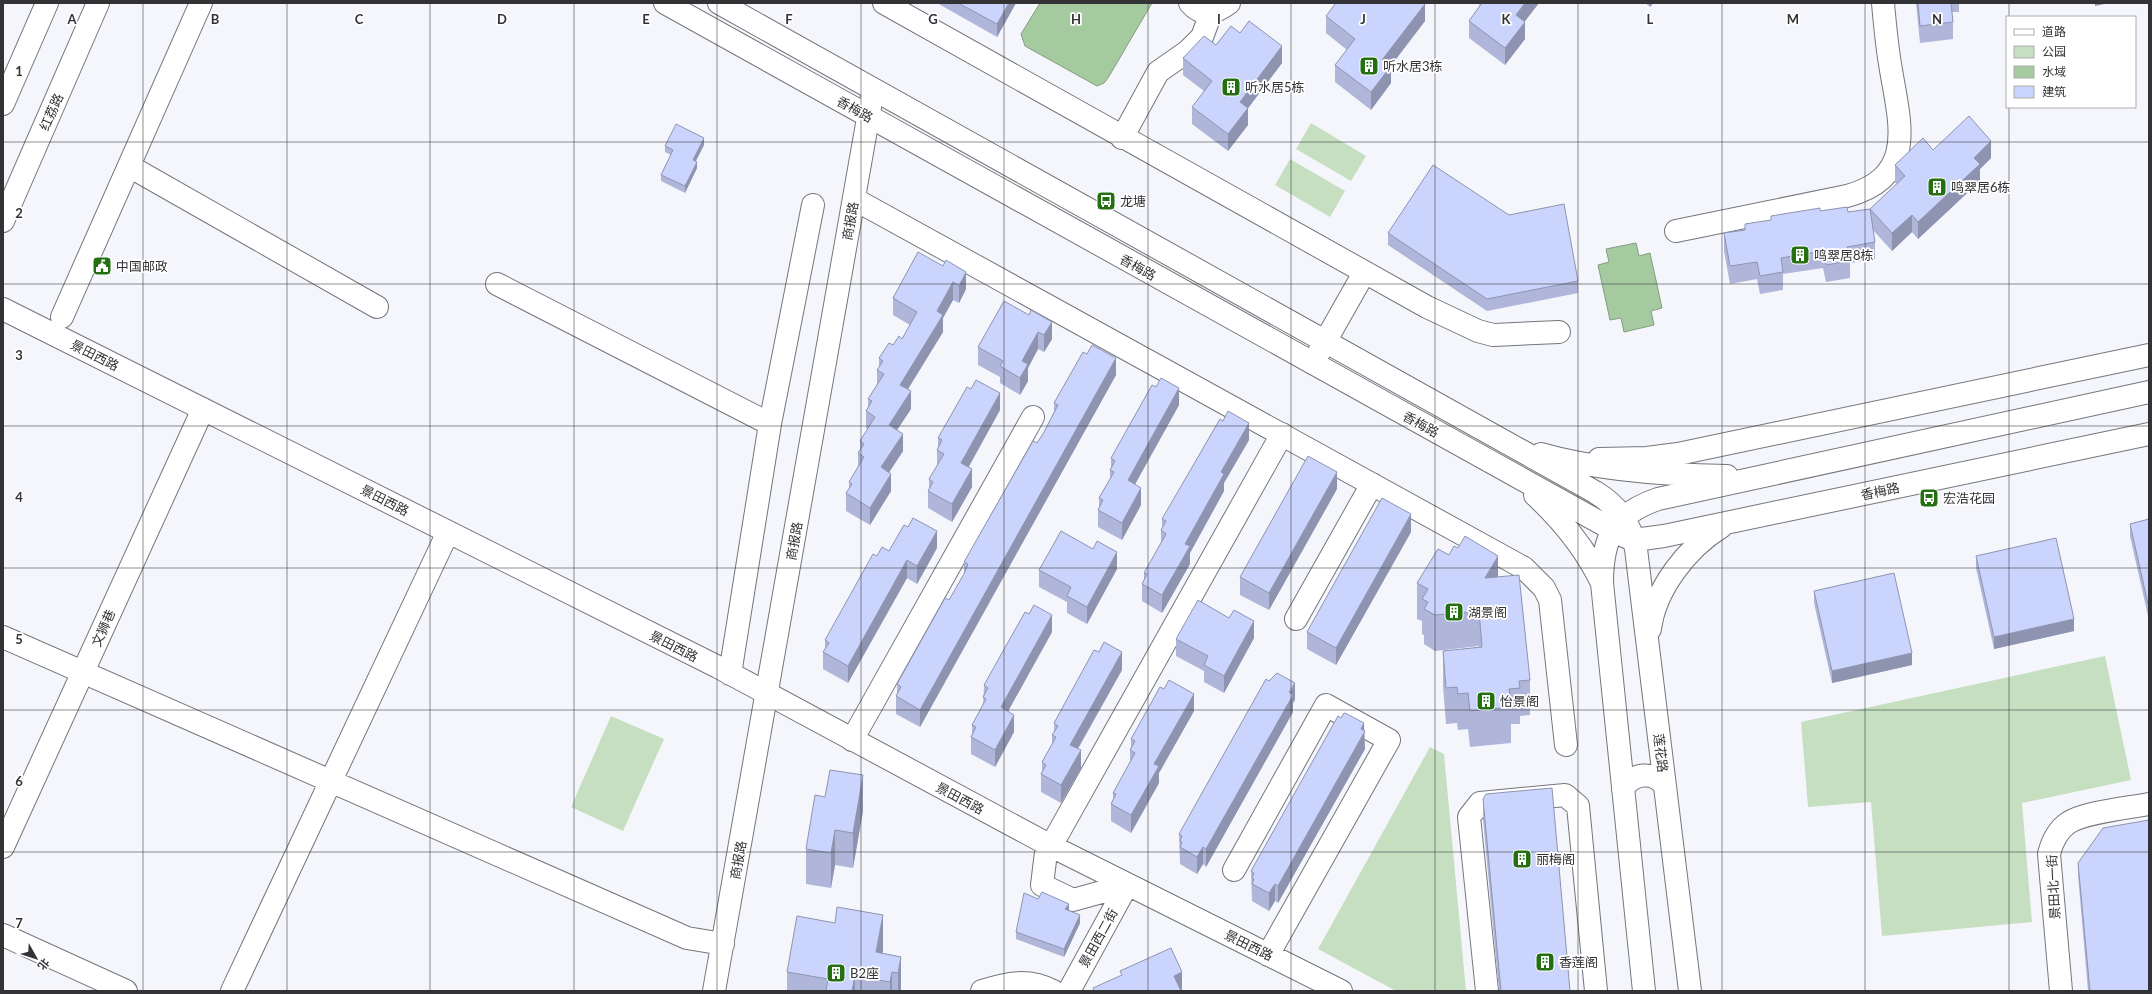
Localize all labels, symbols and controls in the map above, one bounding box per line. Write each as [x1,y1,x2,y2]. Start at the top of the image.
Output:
text: A [66,11,77,27]
text: B [211,11,220,27]
text: C [355,11,364,27]
text: D [497,11,507,27]
text: E [642,11,650,27]
text: F [785,11,793,27]
text: G [928,11,938,27]
text: H [1071,11,1081,27]
text: I [1217,11,1221,27]
text: J [1360,11,1366,27]
text: K [1502,11,1512,27]
text: L [1647,11,1654,27]
text: M [1787,11,1799,27]
text: N [1932,11,1942,27]
legend [2006,16,2136,108]
text: 道路 [2042,24,2066,39]
text: 公园 [2042,44,2066,59]
building icon: 听水居3栋 [1358,55,1380,77]
place label: 听水居3栋 [1383,58,1443,74]
text: 1 [15,63,23,79]
text: 水域 [2042,64,2066,79]
building icon: 听水居5栋 [1220,76,1242,98]
place label: 听水居5栋 [1245,79,1305,95]
text: 建筑 [2042,84,2066,99]
street label: 红荔路 [36,91,66,133]
street label: 香梅路 [834,93,876,125]
building icon: 鸣翠居6栋 [1926,176,1948,198]
place label: 鸣翠居6栋 [1951,179,2011,195]
bus stop icon: 龙塘 [1095,190,1117,212]
place label: 龙塘 [1120,193,1146,209]
street label: 商报路 [839,200,861,242]
text: 2 [15,205,23,221]
building icon: 鸣翠居8栋 [1789,244,1811,266]
place label: 鸣翠居8栋 [1814,247,1874,263]
street label: 香梅路 [1117,251,1159,283]
public building icon: 中国邮政 [91,255,113,277]
place label: 中国邮政 [116,258,168,274]
street label: 景田西路 [68,336,122,374]
text: 3 [15,347,23,363]
street label: 香梅路 [1400,408,1442,440]
street label: 香梅路 [1859,479,1901,503]
street label: 景田西路 [358,481,412,519]
bus stop icon: 宏浩花园 [1918,487,1940,509]
text: 4 [15,489,23,505]
place label: 宏浩花园 [1943,490,1995,506]
street label: 商报路 [783,520,805,562]
building icon: 湖景阁 [1443,601,1465,623]
place label: 湖景阁 [1468,604,1507,620]
street label: 文狮巷 [88,607,118,649]
street label: 景田西路 [647,627,701,665]
text: 5 [15,631,23,647]
building icon: 怡景阁 [1475,690,1497,712]
place label: 怡景阁 [1500,693,1539,709]
street label: 莲花路 [1651,733,1671,773]
text: 6 [15,773,23,789]
street label: 景田西路 [933,779,987,817]
street label: 商报路 [727,839,749,881]
building icon: 丽梅阁 [1511,848,1533,870]
place label: 丽梅阁 [1536,851,1575,867]
street label: 景田北一街 [2043,854,2063,920]
street label: 景田西二街 [1075,906,1121,970]
text: 7 [15,915,23,931]
street label: 景田西路 [1222,926,1276,964]
north arrow [16,938,56,978]
building icon: 香莲阁 [1534,951,1556,973]
place label: 香莲阁 [1559,954,1598,970]
text: 北 [36,956,53,973]
building icon: B2座 [825,962,847,984]
place label: B2座 [850,965,879,981]

